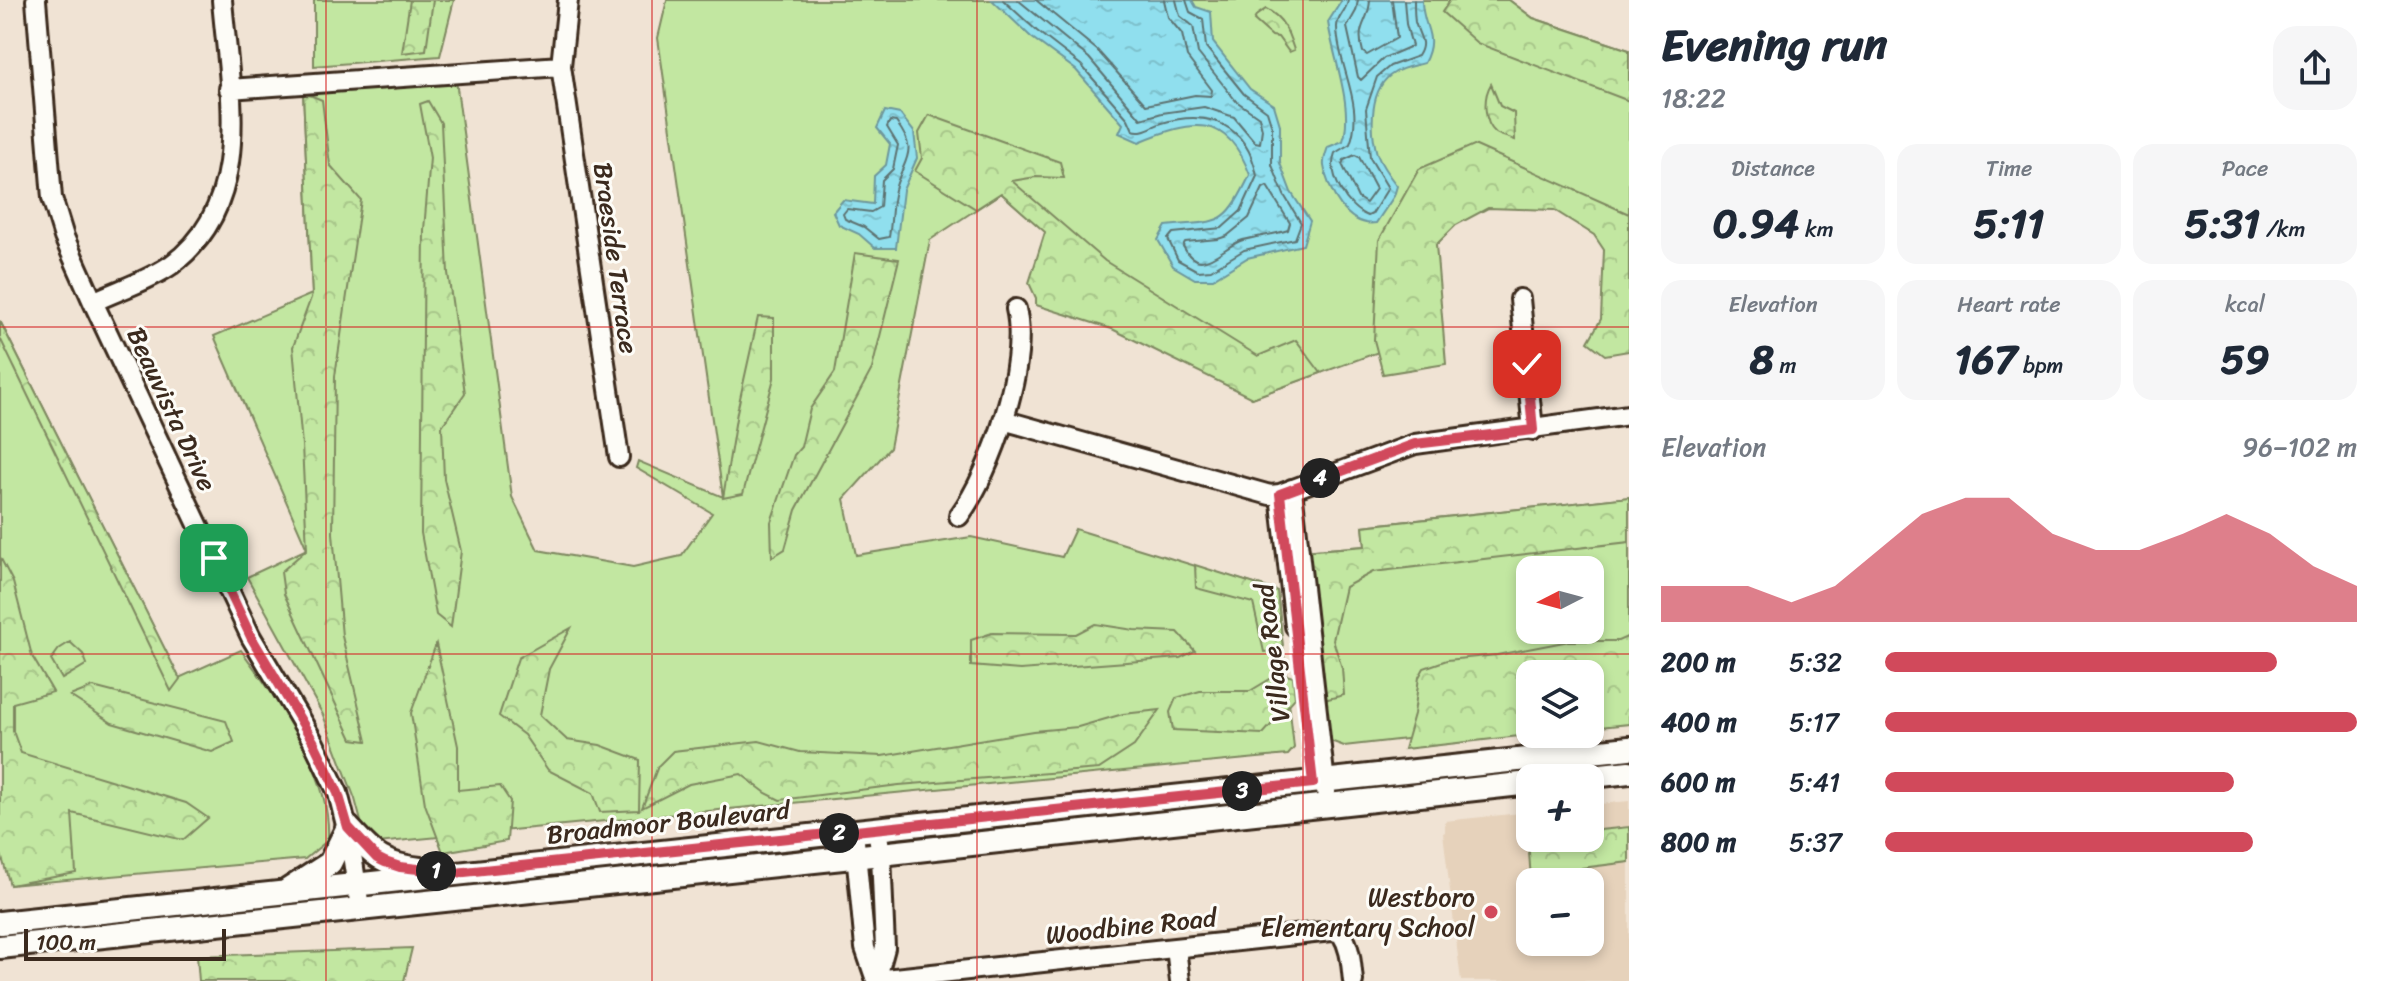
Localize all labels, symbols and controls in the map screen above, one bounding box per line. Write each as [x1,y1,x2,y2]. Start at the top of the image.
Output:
text: Evening run [1661,6,1887,84]
button: share [2273,26,2357,110]
text: 18:22 [1661,75,1726,121]
text: Distance [1731,149,1815,188]
text: Time [1986,149,2032,188]
text: Pace [2222,149,2268,188]
street label: Braeside Terrace [580,159,652,357]
text: 0.94 [1712,188,1799,259]
text: 5:11 [1974,188,2044,259]
text: 5:31 [2185,188,2260,259]
text: km [1799,210,1834,249]
text: /km [2260,210,2305,249]
text: Elevation [1728,285,1818,324]
text: Heart rate [1957,285,2061,324]
text: kcal [2225,285,2265,324]
street label: Beauvista Drive [114,319,230,499]
text: 8 [1750,324,1774,395]
text: 167 [1954,324,2017,395]
text: 59 [2221,324,2270,395]
pin [1493,330,1561,398]
icon: check [1505,342,1549,386]
text: m [1774,346,1796,385]
text: bpm [2017,346,2064,385]
text: Elevation [1661,424,1766,470]
text: 96–102 m [2242,424,2357,470]
pin: 4 [1300,458,1340,498]
text: 4 [1313,458,1327,497]
pin [180,524,248,592]
icon: arrive [192,536,236,580]
north arrow [1516,556,1604,644]
map controls [1516,556,1604,956]
street label: Village Road [1240,579,1303,725]
text: 200 m [1661,639,1736,685]
text: 5:32 [1789,639,1842,685]
button: layers [1516,660,1604,748]
text: 400 m [1661,699,1737,745]
text: 5:17 [1789,699,1839,745]
text: 600 m [1661,759,1735,805]
text: 5:41 [1789,759,1840,805]
button: + [1516,764,1604,852]
pin: 3 [1222,771,1262,811]
text: 3 [1236,771,1248,810]
street label: Broadmoor Boulevard [544,786,794,858]
pin: 2 [819,813,859,853]
text: 2 [833,813,845,852]
text: 800 m [1661,819,1736,865]
text: 5:37 [1789,819,1842,865]
pin: 1 [416,851,456,891]
text: 1 [431,851,441,890]
button: − [1516,868,1604,956]
place label: Westboro Elementary School [1260,874,1476,950]
street label: Woodbine Road [1043,894,1221,958]
marker: Westboro Elementary School [1482,903,1500,921]
text: 100 m [36,923,96,962]
scale bar [24,925,226,961]

